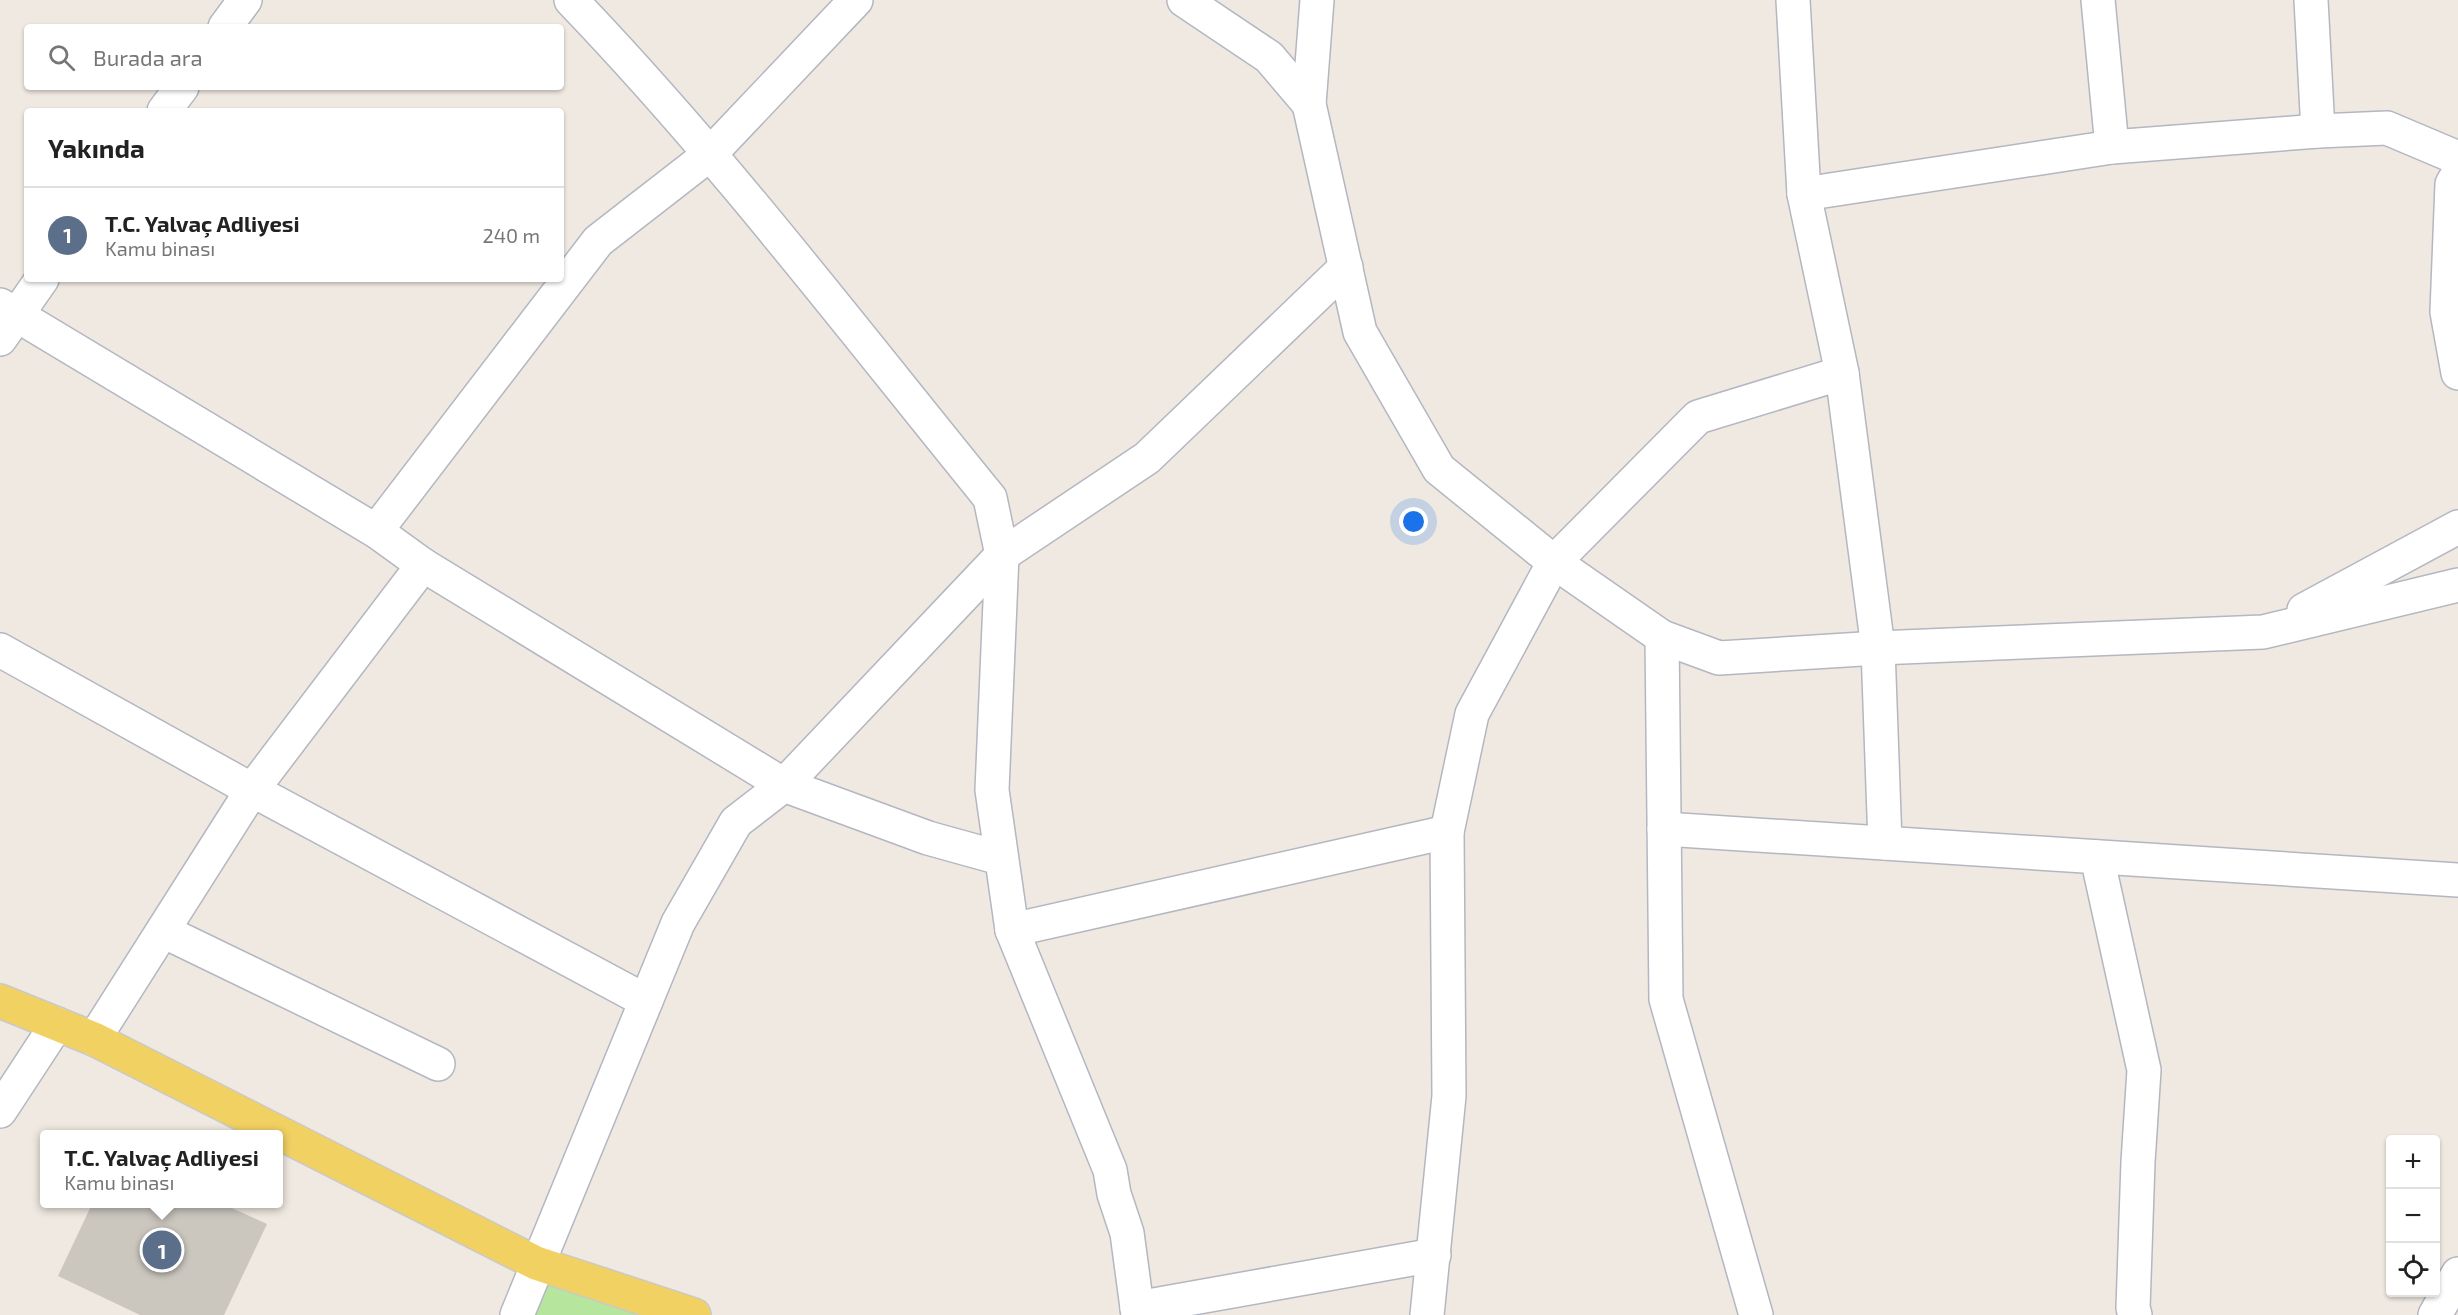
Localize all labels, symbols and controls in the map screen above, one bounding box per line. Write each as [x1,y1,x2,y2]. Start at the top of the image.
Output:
search box [24,24,564,90]
icon: search [45,41,78,74]
text: Burada ara [93,44,203,70]
text: Yakında [48,132,145,163]
text: T.C. Yalvaç Adliyesi [105,210,300,236]
text: 1 [63,223,72,247]
text: 240 m [482,223,540,247]
text: Kamu binası [105,236,215,260]
your location [1399,507,1428,536]
popup [40,1130,283,1208]
map controls [2386,1135,2440,1297]
button: + [2386,1135,2440,1189]
text: T.C. Yalvaç Adliyesi [64,1144,259,1170]
text: Kamu binası [64,1170,175,1194]
button: − [2386,1189,2440,1243]
pin: 1 [142,1228,182,1272]
button: locate [2386,1243,2440,1297]

